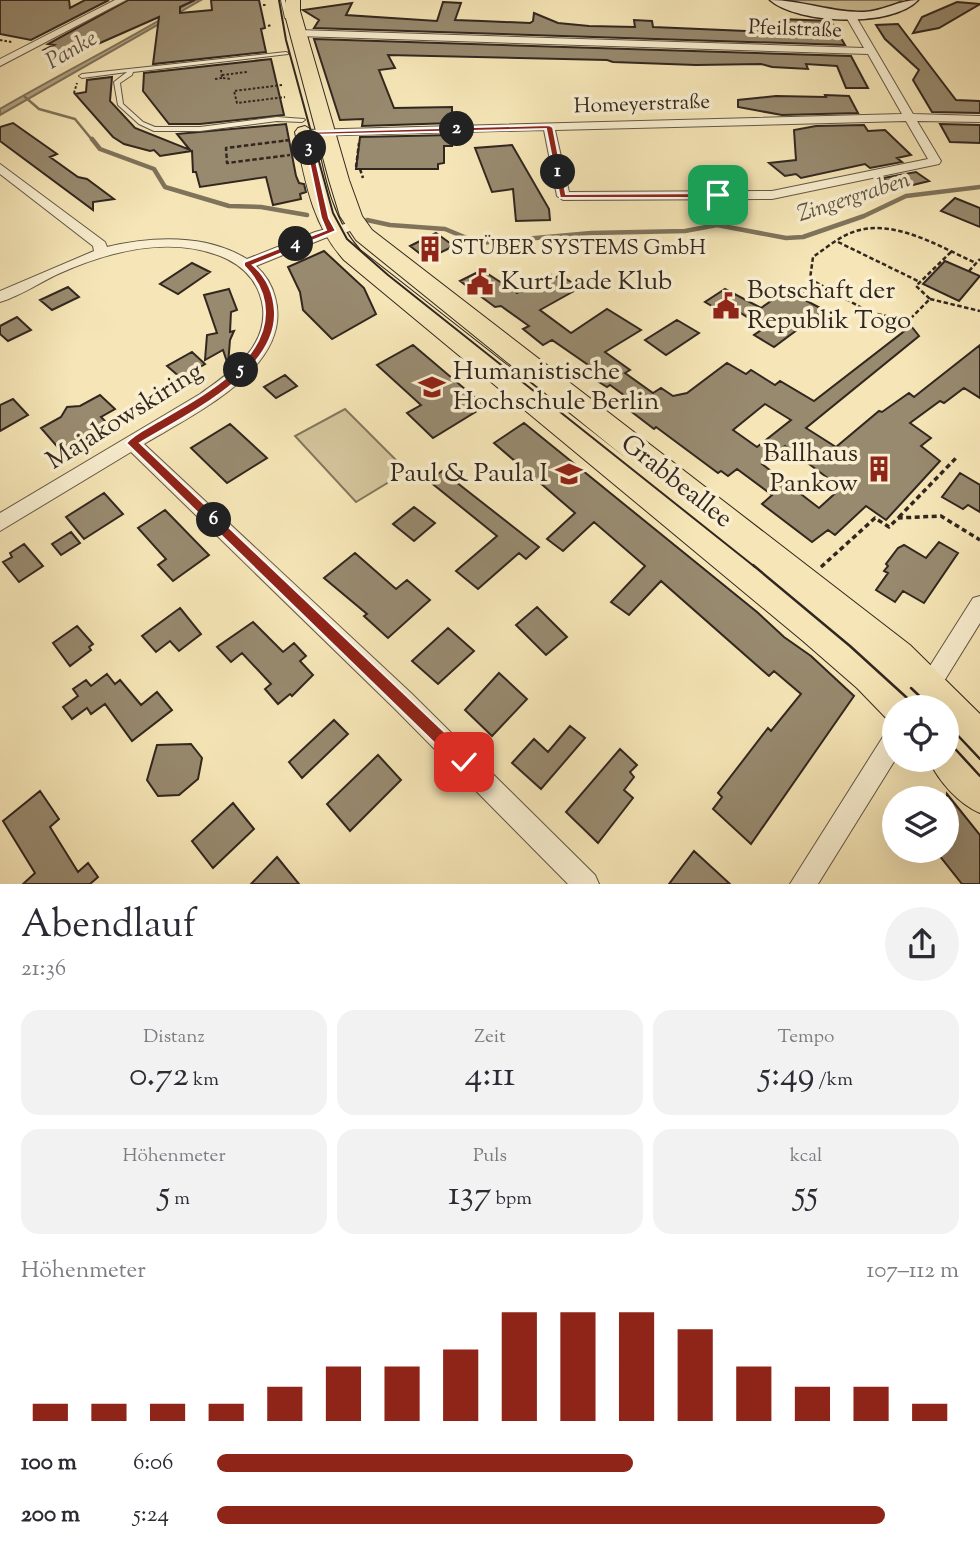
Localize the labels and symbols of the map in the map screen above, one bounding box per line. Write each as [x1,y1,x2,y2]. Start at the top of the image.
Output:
street label: Pfeilstraße [748,13,842,47]
water label: Panke [40,23,104,79]
street label: Homeyerstraße [573,88,711,122]
pin: 2 [440,111,475,146]
pin: 3 [292,130,326,166]
pin: 1 [540,154,576,190]
water label: Zingergraben [793,164,915,232]
pin [688,165,748,225]
pin: 4 [278,226,314,262]
building icon: STÜBER SYSTEMS GmbH [415,234,445,264]
place label: STÜBER SYSTEMS GmbH [451,234,706,264]
place label: Kurt Lade Klub [501,264,672,301]
public building icon: Kurt Lade Klub [465,267,495,297]
place label: Botschaft der Republik Togo [747,273,911,340]
public building icon: Botschaft der Republik Togo [711,291,741,321]
pin: 5 [224,352,258,388]
street label: Majakowskiring [40,354,210,480]
place label: Humanistische Hochschule Berlin [453,354,659,421]
school or university icon: Humanistische Hochschule Berlin [417,372,447,402]
street label: Grabbeallee [612,426,740,538]
place label: Ballhaus Pankow [763,436,858,503]
building icon: Ballhaus Pankow [864,454,894,484]
place label: Paul & Paula I [390,456,548,493]
school or university icon: Paul & Paula I [554,459,584,489]
pin: 6 [196,503,232,538]
pin [434,732,494,792]

